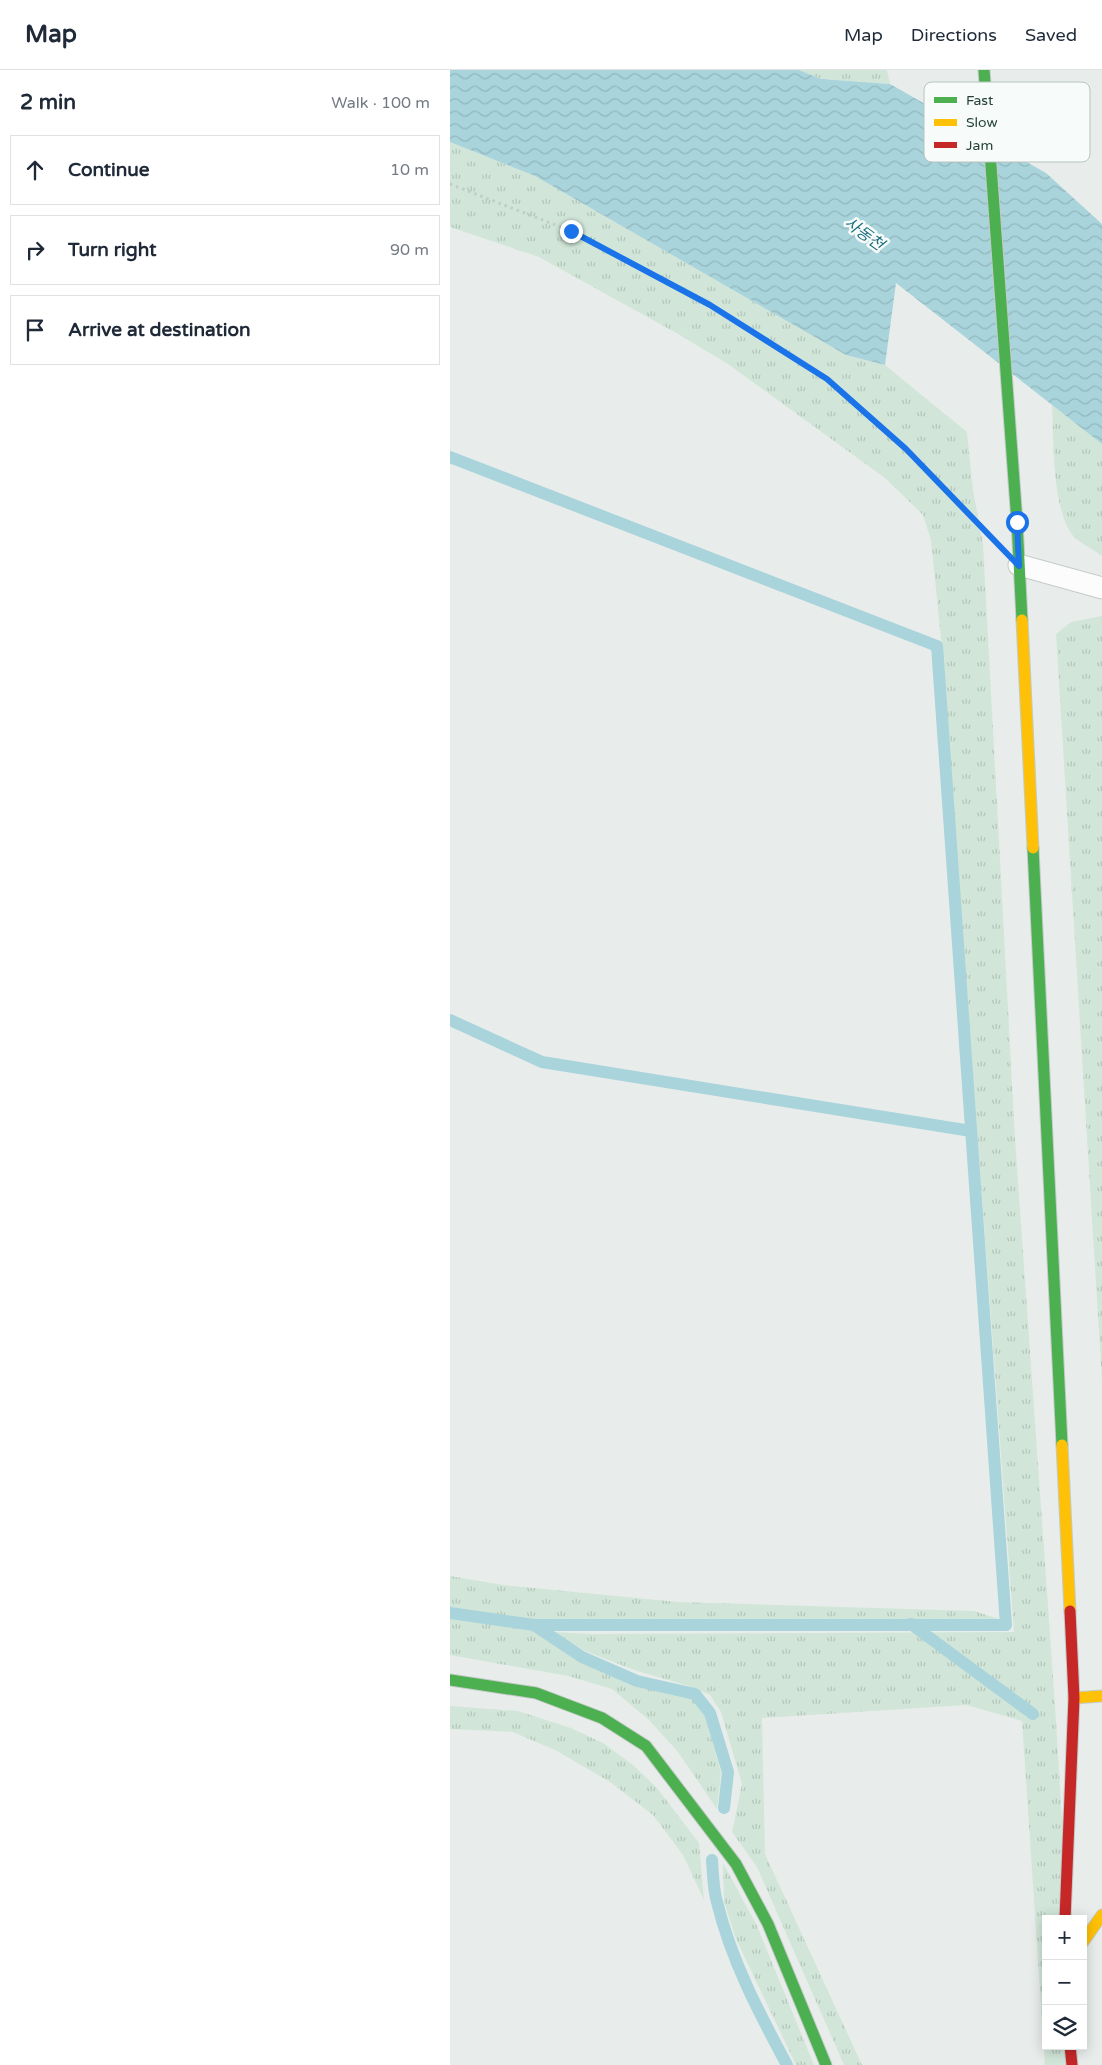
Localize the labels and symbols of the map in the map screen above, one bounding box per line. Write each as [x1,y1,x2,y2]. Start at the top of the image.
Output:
legend [924,82,1090,162]
text: Fast [966,92,994,109]
text: Slow [966,114,998,131]
text: Jam [966,137,993,154]
water label: 사동천 [840,213,890,256]
route end [560,220,583,243]
route start [1006,511,1029,534]

